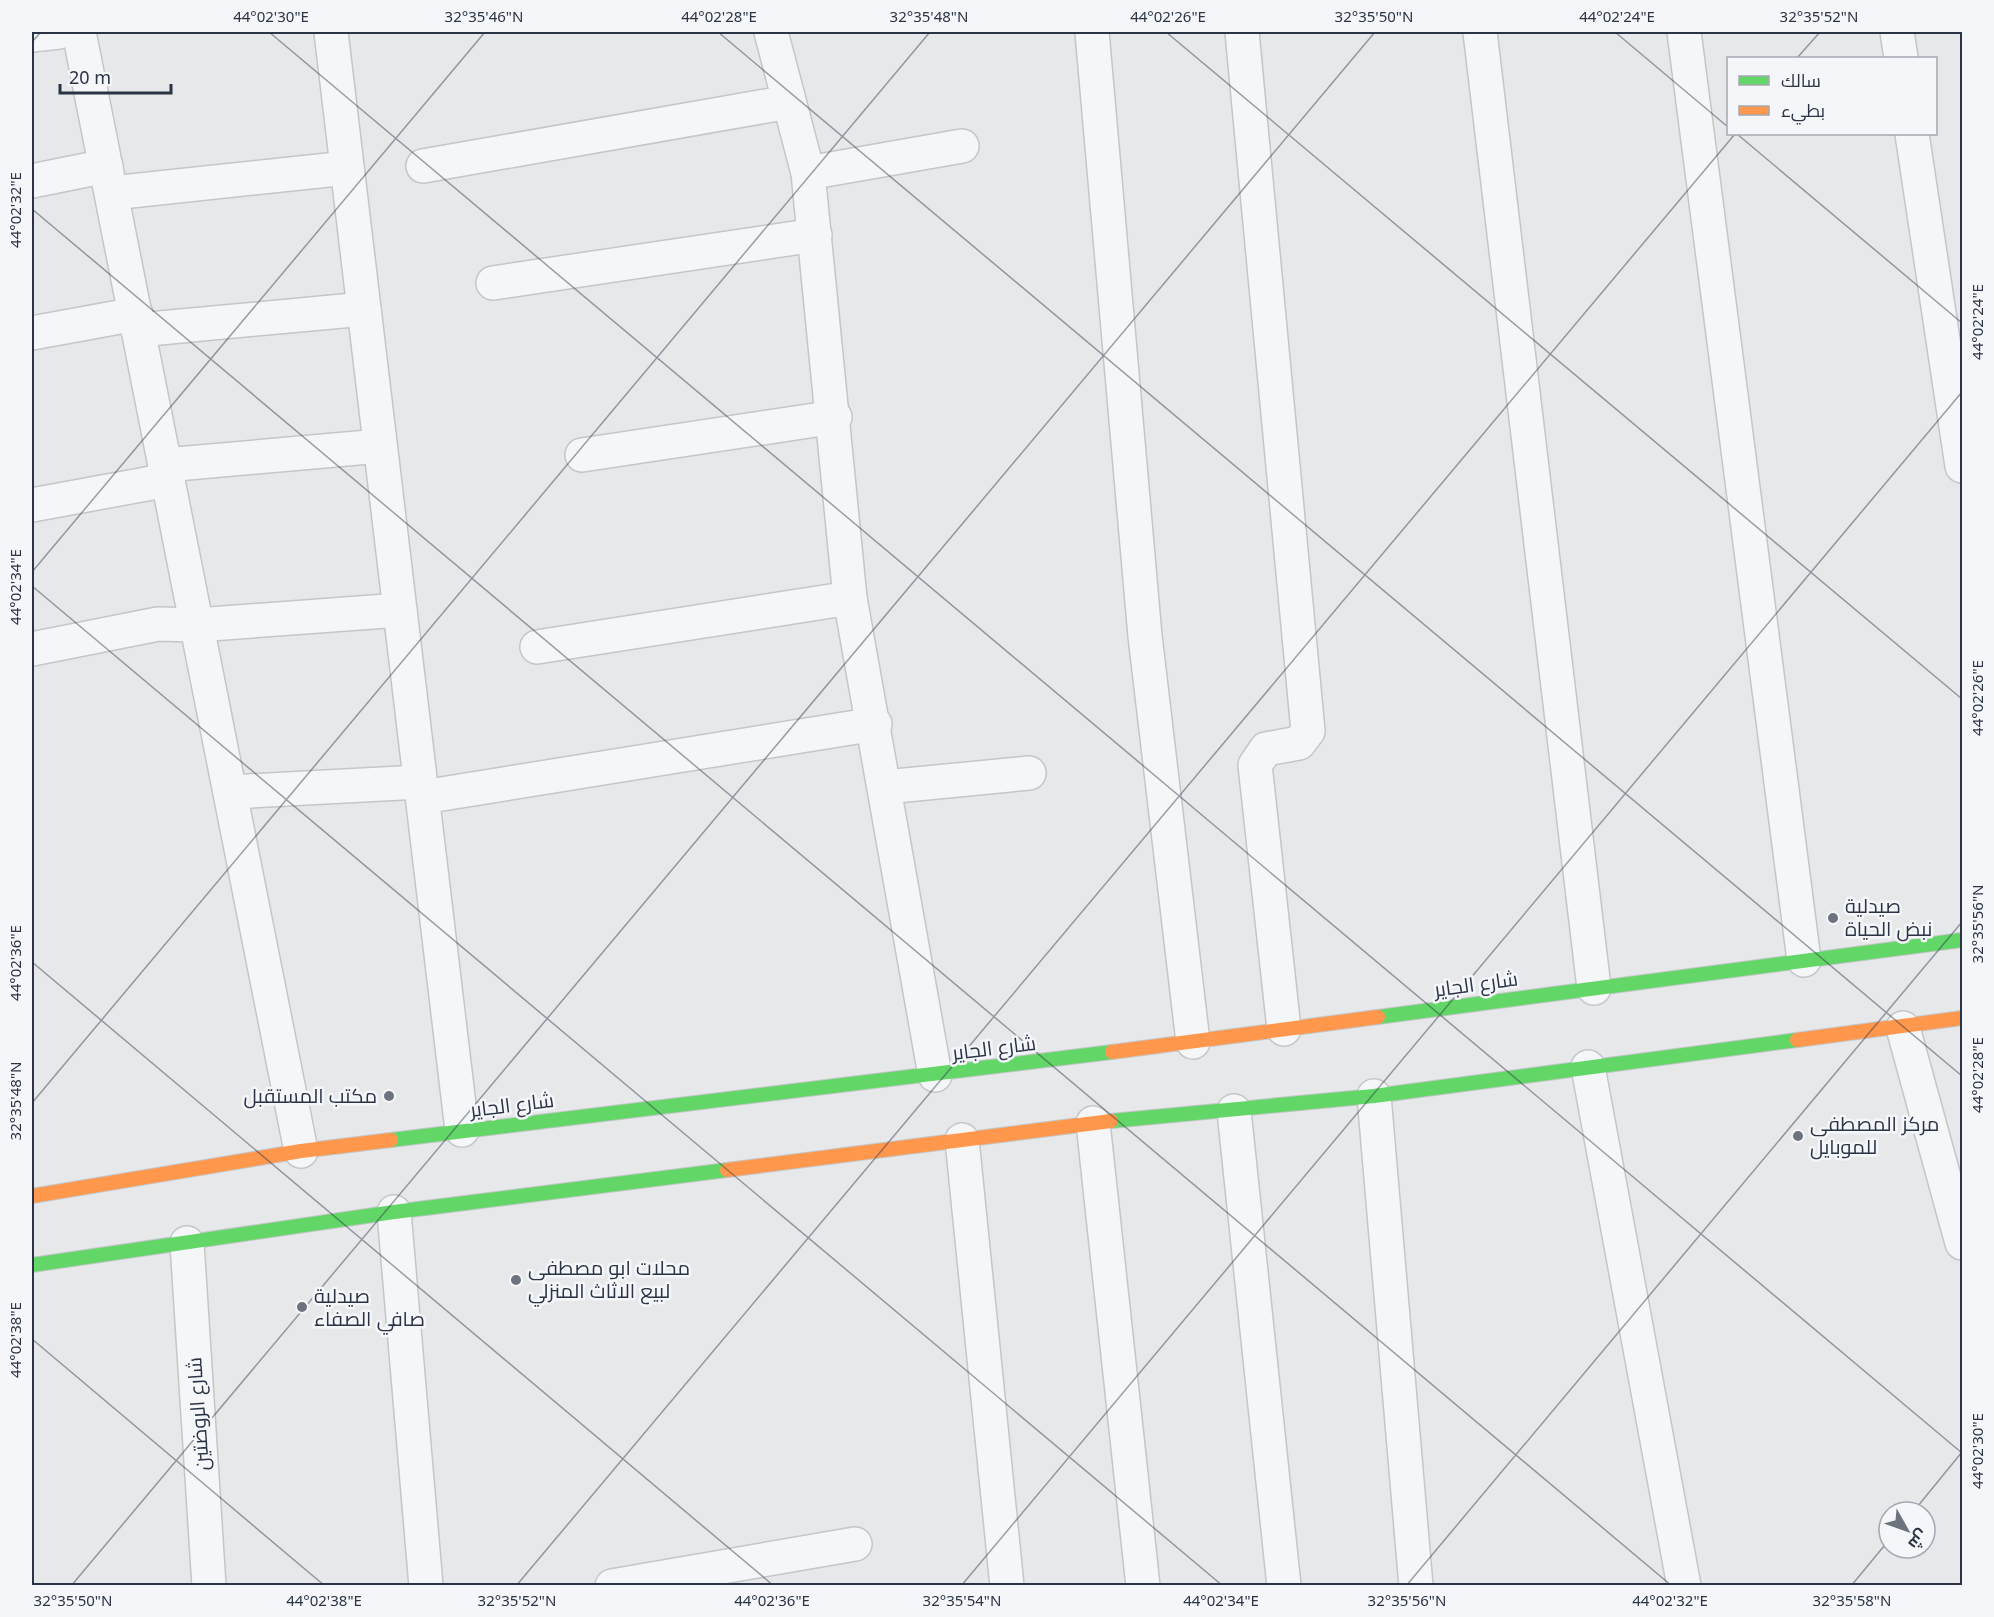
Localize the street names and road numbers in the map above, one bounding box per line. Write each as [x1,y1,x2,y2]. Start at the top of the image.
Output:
street label: شارع الجاير [1431,964,1520,1004]
street label: شارع الجاير [950,1029,1037,1067]
street label: شارع الجاير [468,1086,555,1124]
street label: شارع الروضتين [180,1356,216,1472]

